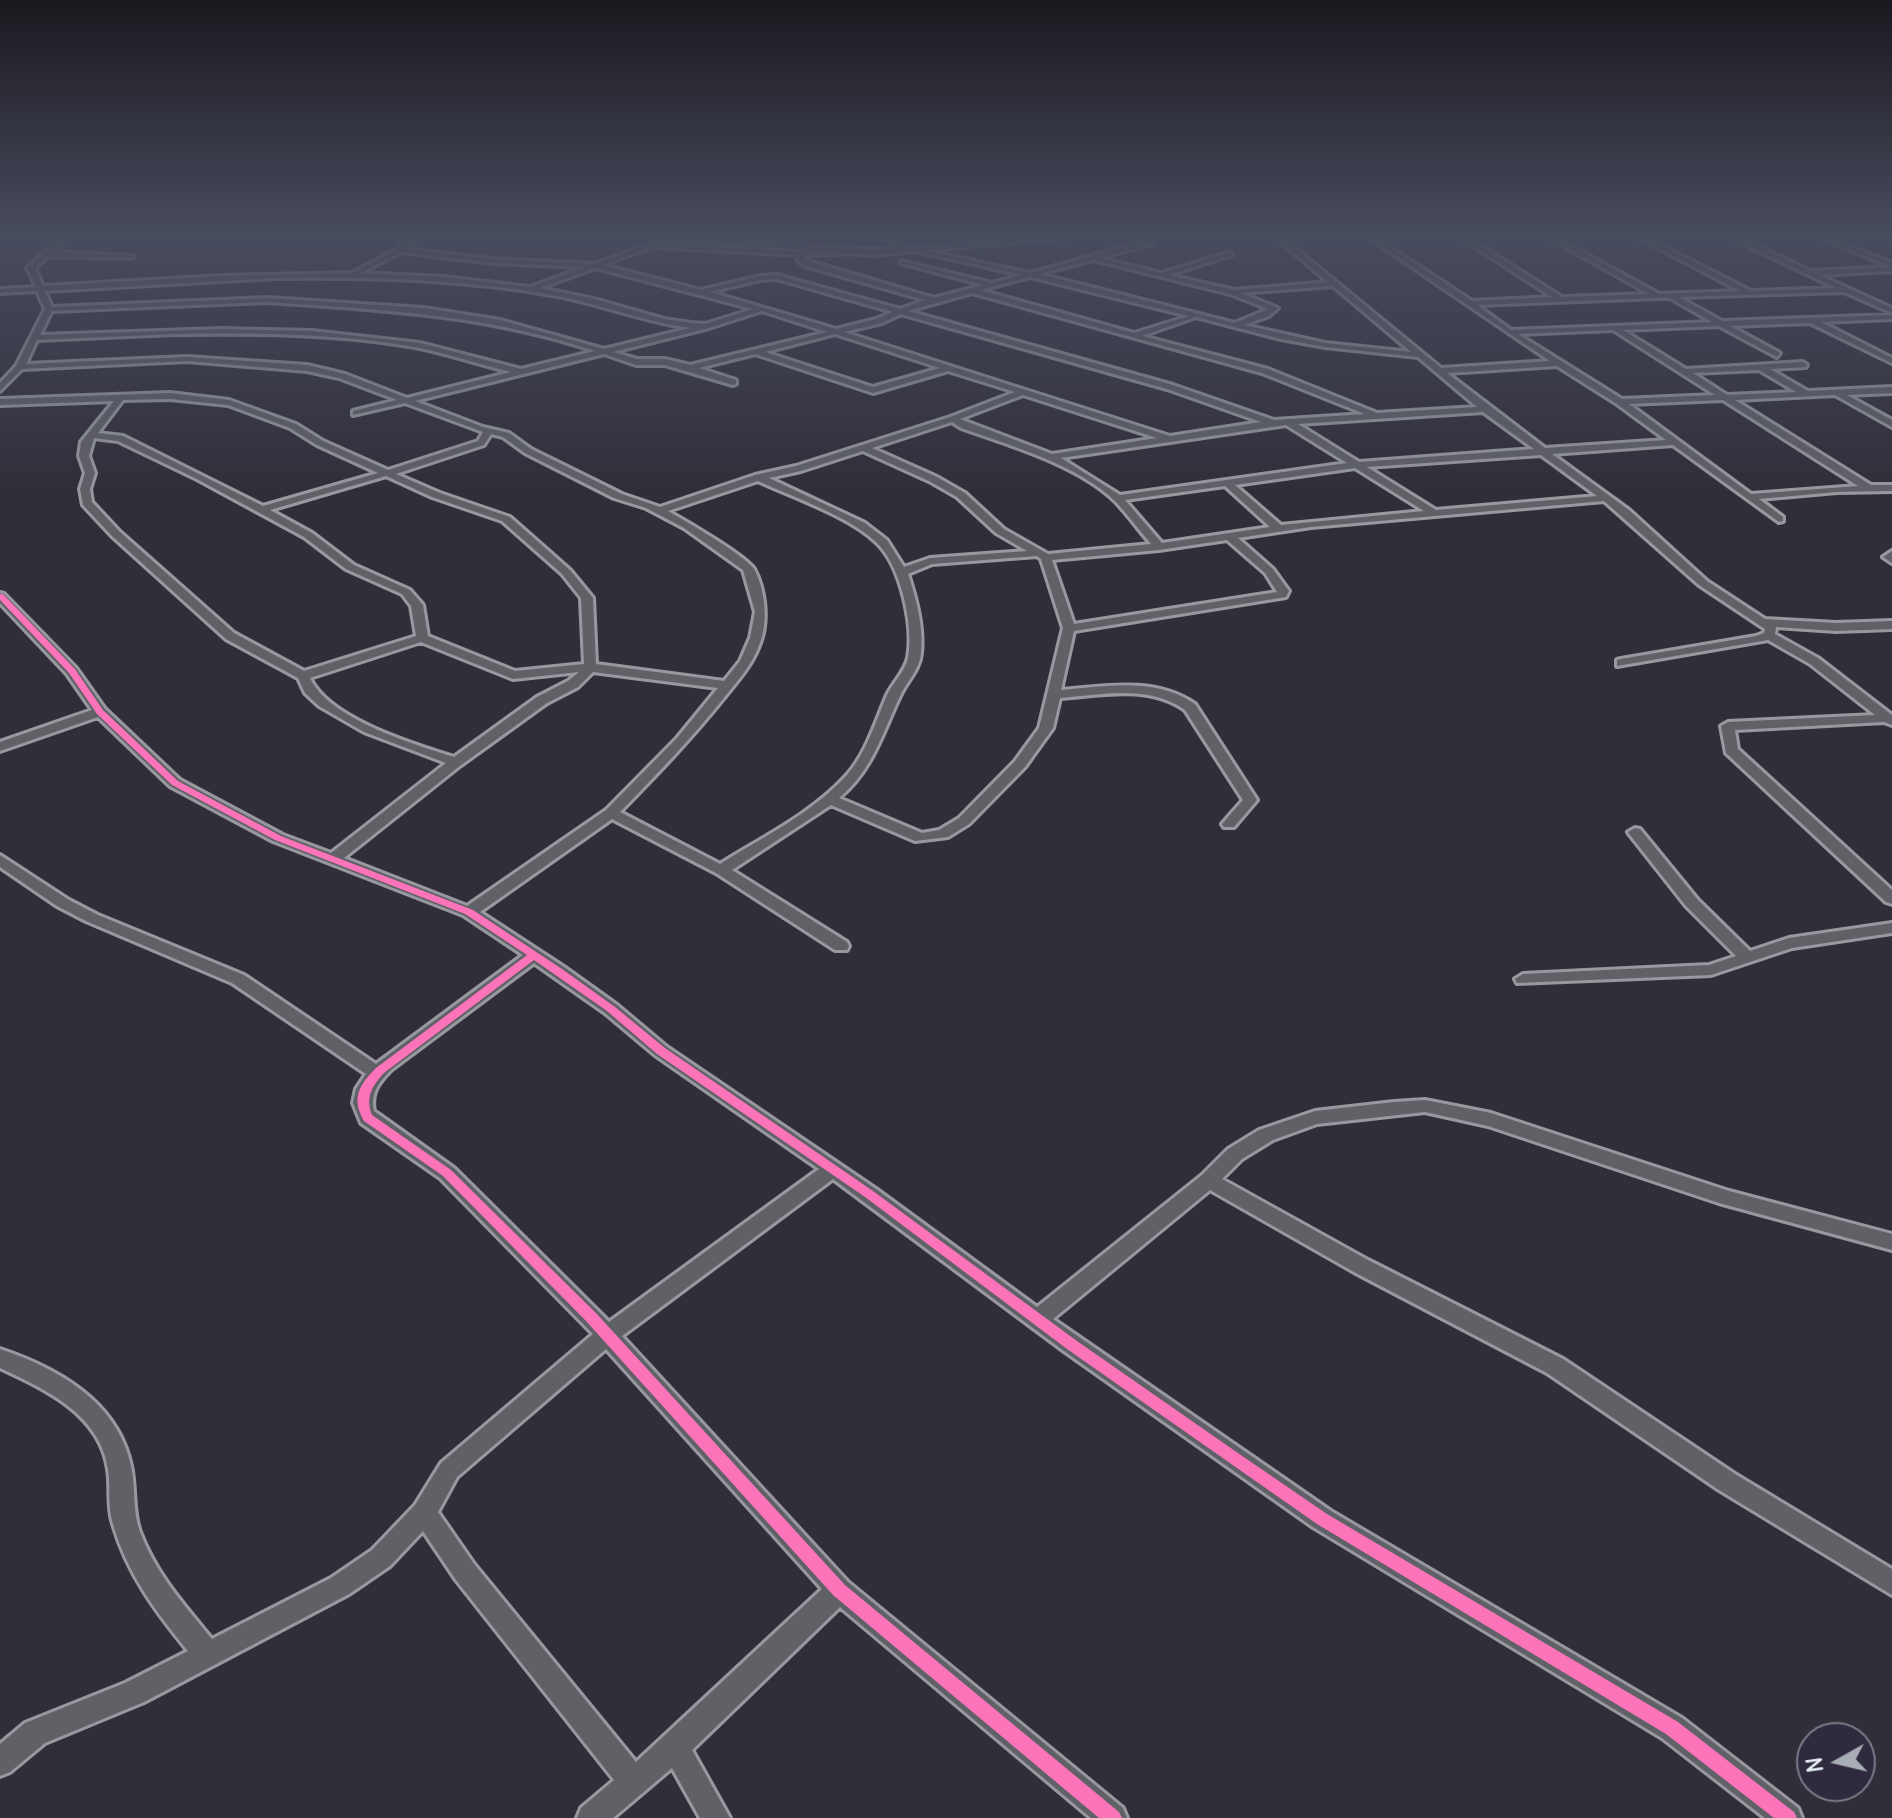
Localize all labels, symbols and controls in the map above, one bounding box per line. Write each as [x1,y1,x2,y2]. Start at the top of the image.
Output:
north arrow [1796,1722,1876,1802]
text: N [1799,1756,1829,1775]

